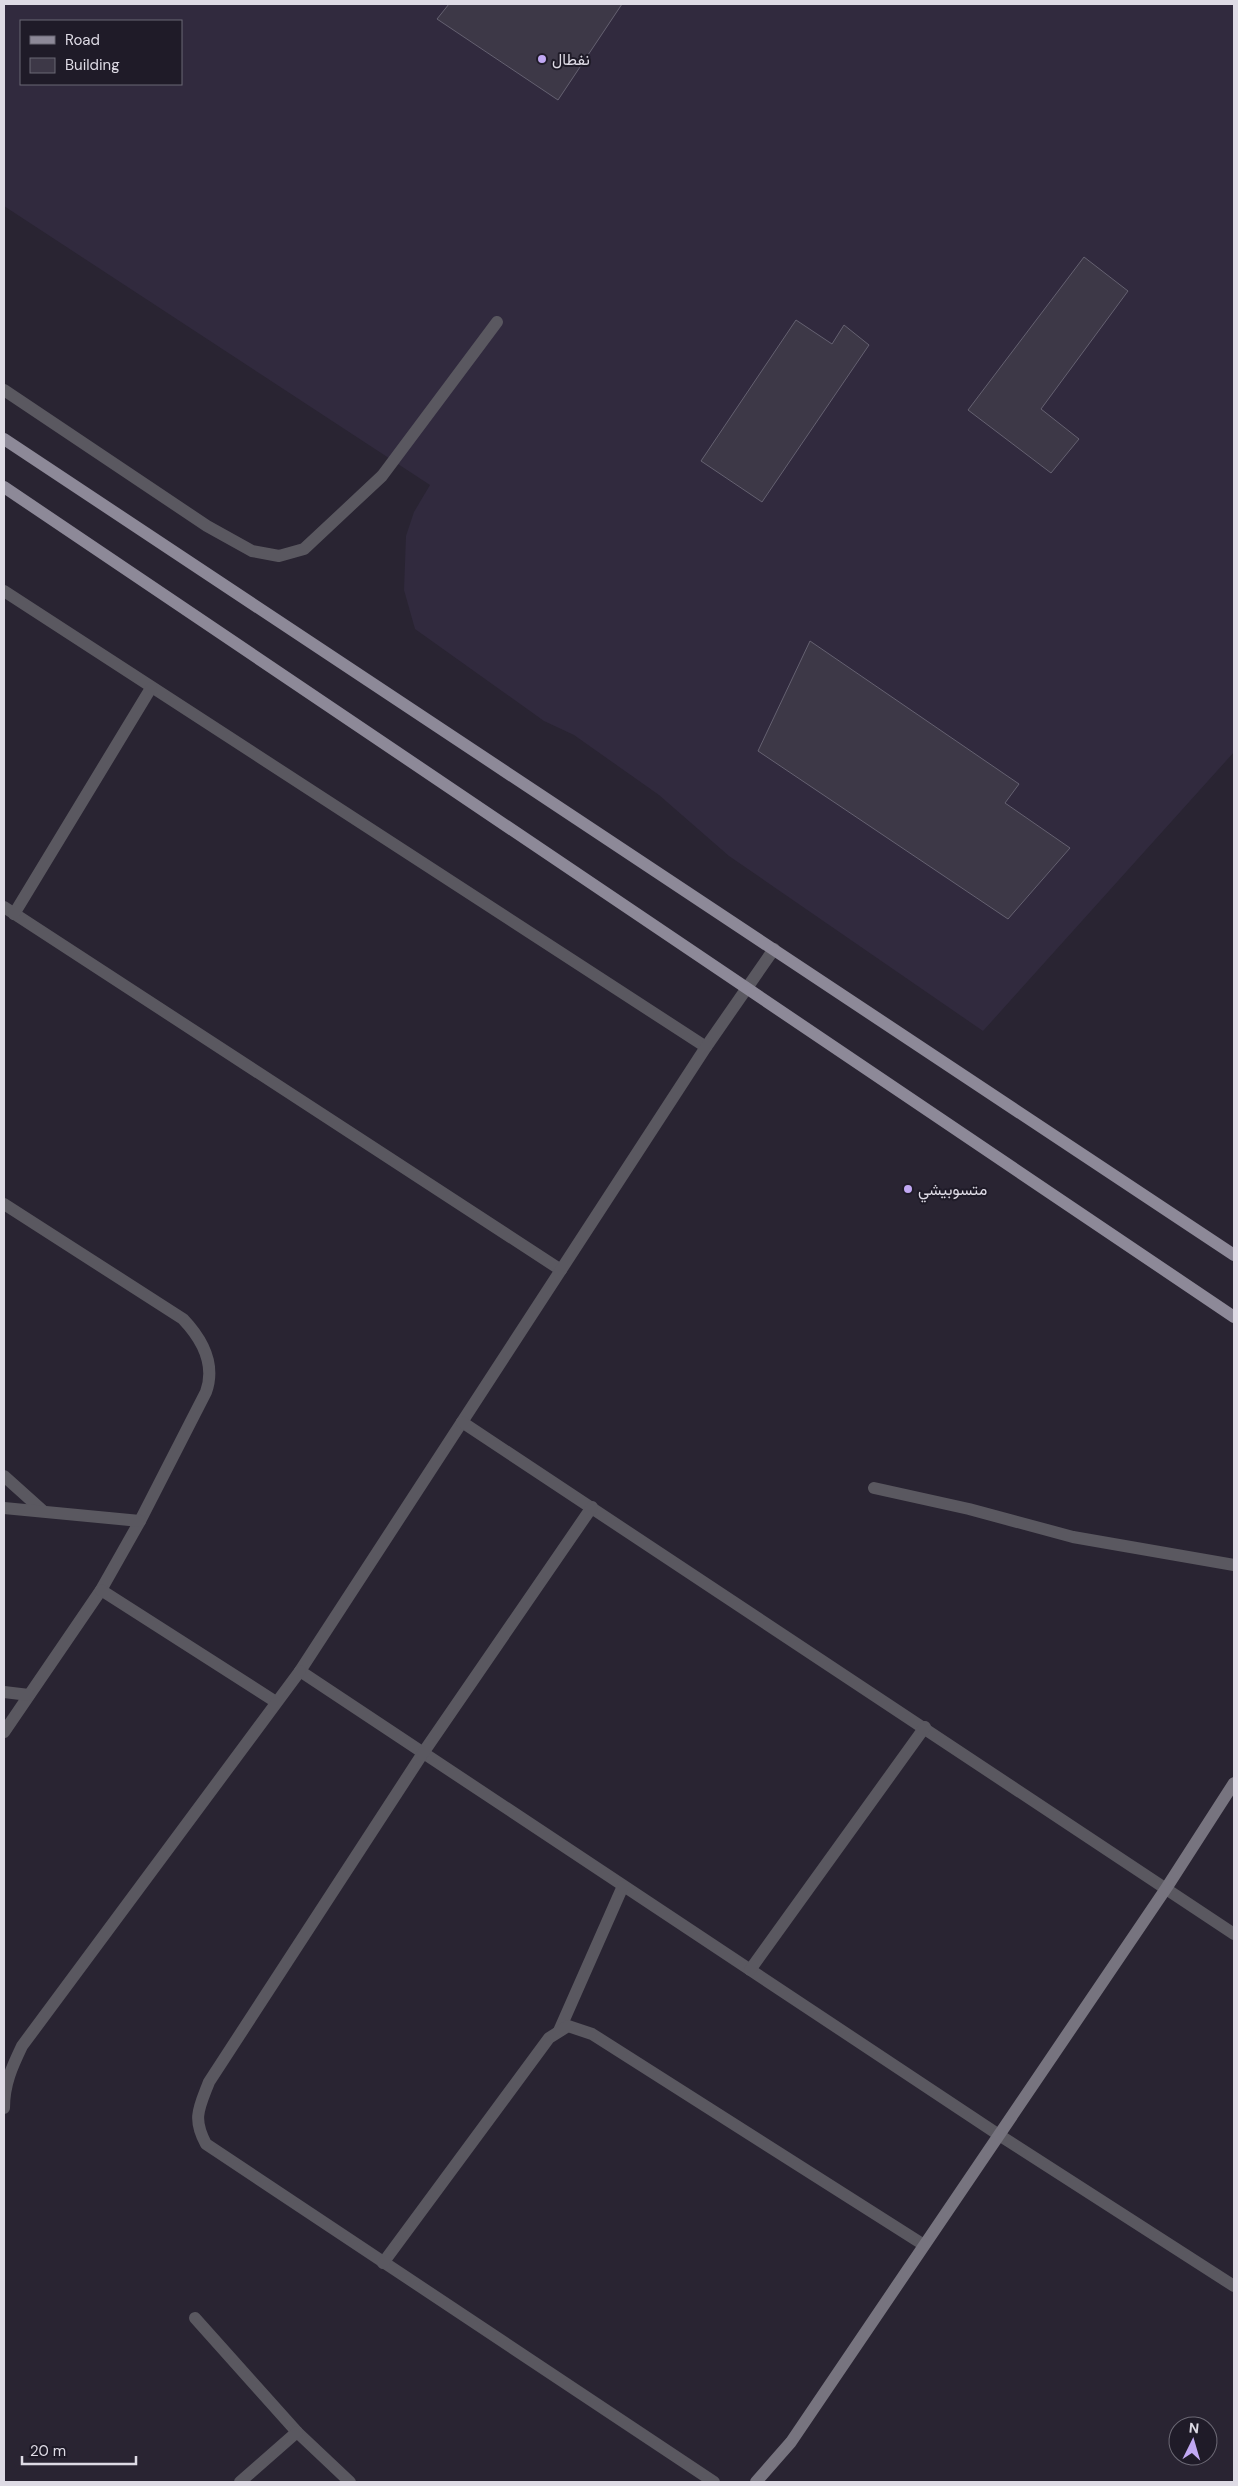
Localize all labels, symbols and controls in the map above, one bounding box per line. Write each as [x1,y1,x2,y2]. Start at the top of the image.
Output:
legend [20,20,182,85]
text: Road [65,30,100,50]
place label: نفطال [552,49,590,70]
marker: نفطال [536,53,548,65]
text: Building [65,55,120,75]
place label: متسوبيشي [918,1179,987,1203]
marker: متسوبيشي [902,1183,914,1195]
north arrow [1168,2416,1218,2466]
text: N [1188,2419,1200,2437]
scale bar [22,2434,136,2466]
text: 20 m [30,2441,66,2461]

